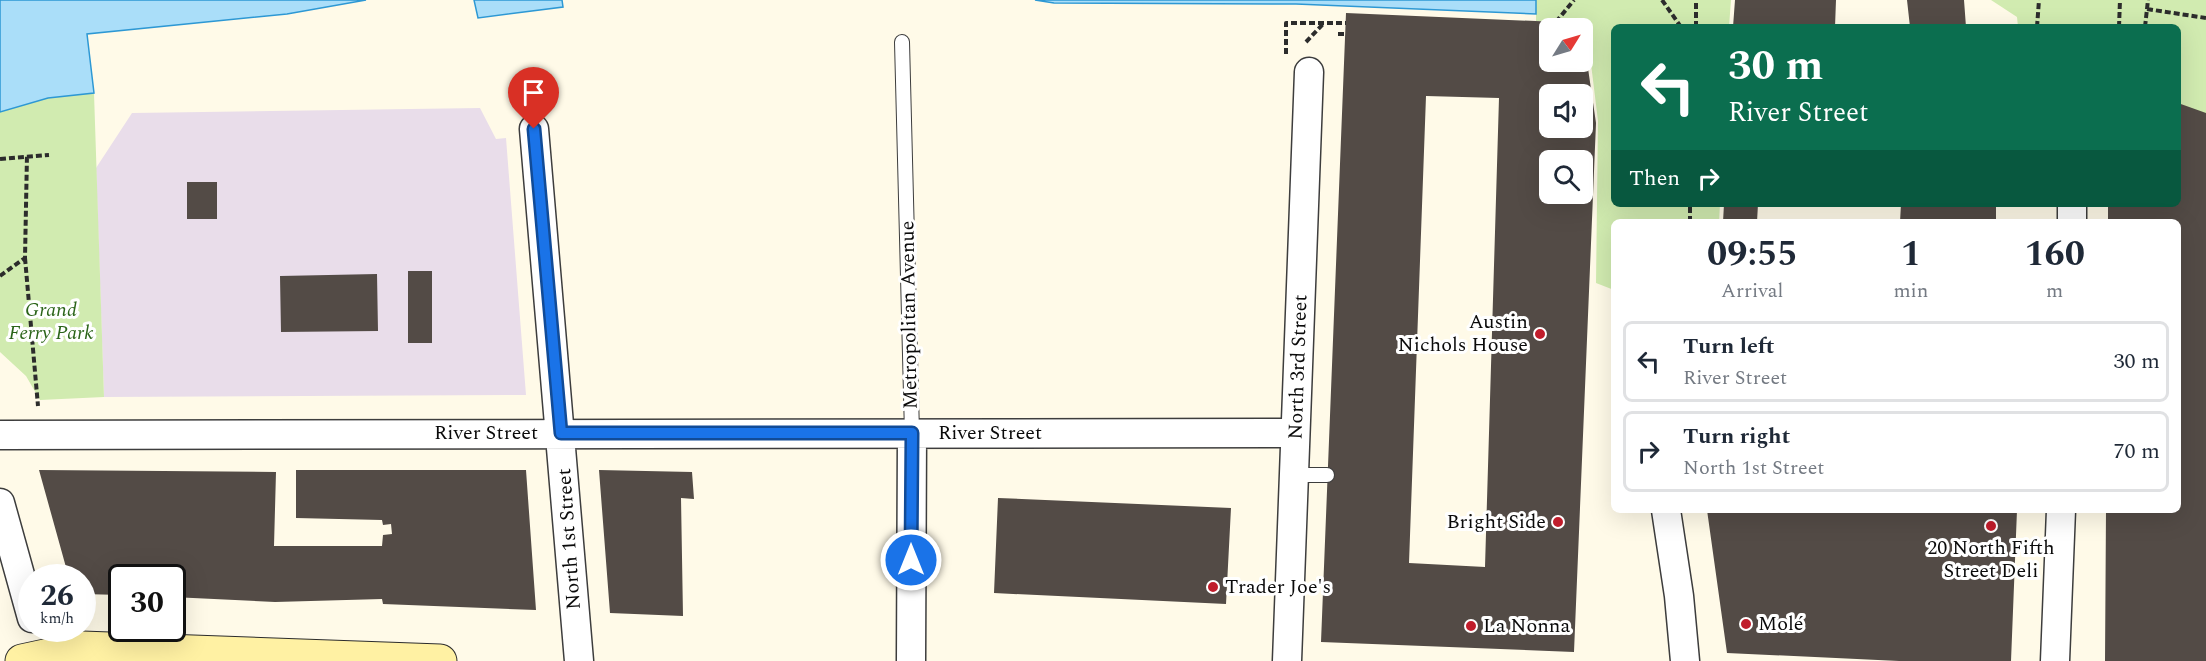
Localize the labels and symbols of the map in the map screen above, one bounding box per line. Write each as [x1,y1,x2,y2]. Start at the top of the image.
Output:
north arrow [1539,18,1593,72]
pin [508,67,559,129]
street label: Metropolitan Avenue [892,220,926,410]
street label: North 3rd Street [1280,294,1316,440]
park label: Grand Ferry Park [8,295,94,348]
place label: Austin Nichols House [1398,307,1528,360]
marker: Austin Nichols House [1533,327,1547,341]
street label: River Street [434,418,538,448]
street label: River Street [938,418,1042,448]
street label: North 1st Street [549,467,589,611]
place label: Bright Side [1446,507,1546,537]
marker: Bright Side [1551,515,1565,529]
marker: 20 North Fifth Street Deli [1984,519,1998,533]
position arrow [879,528,943,592]
place label: 20 North Fifth Street Deli [1927,533,2055,586]
speed limit sign: 30 [108,564,186,642]
place label: Trader Joe's [1225,572,1331,602]
marker: Trader Joe's [1206,580,1220,594]
place label: Molé [1758,609,1804,639]
place label: La Nonna [1483,611,1570,641]
marker: Molé [1739,617,1753,631]
marker: La Nonna [1464,619,1478,633]

